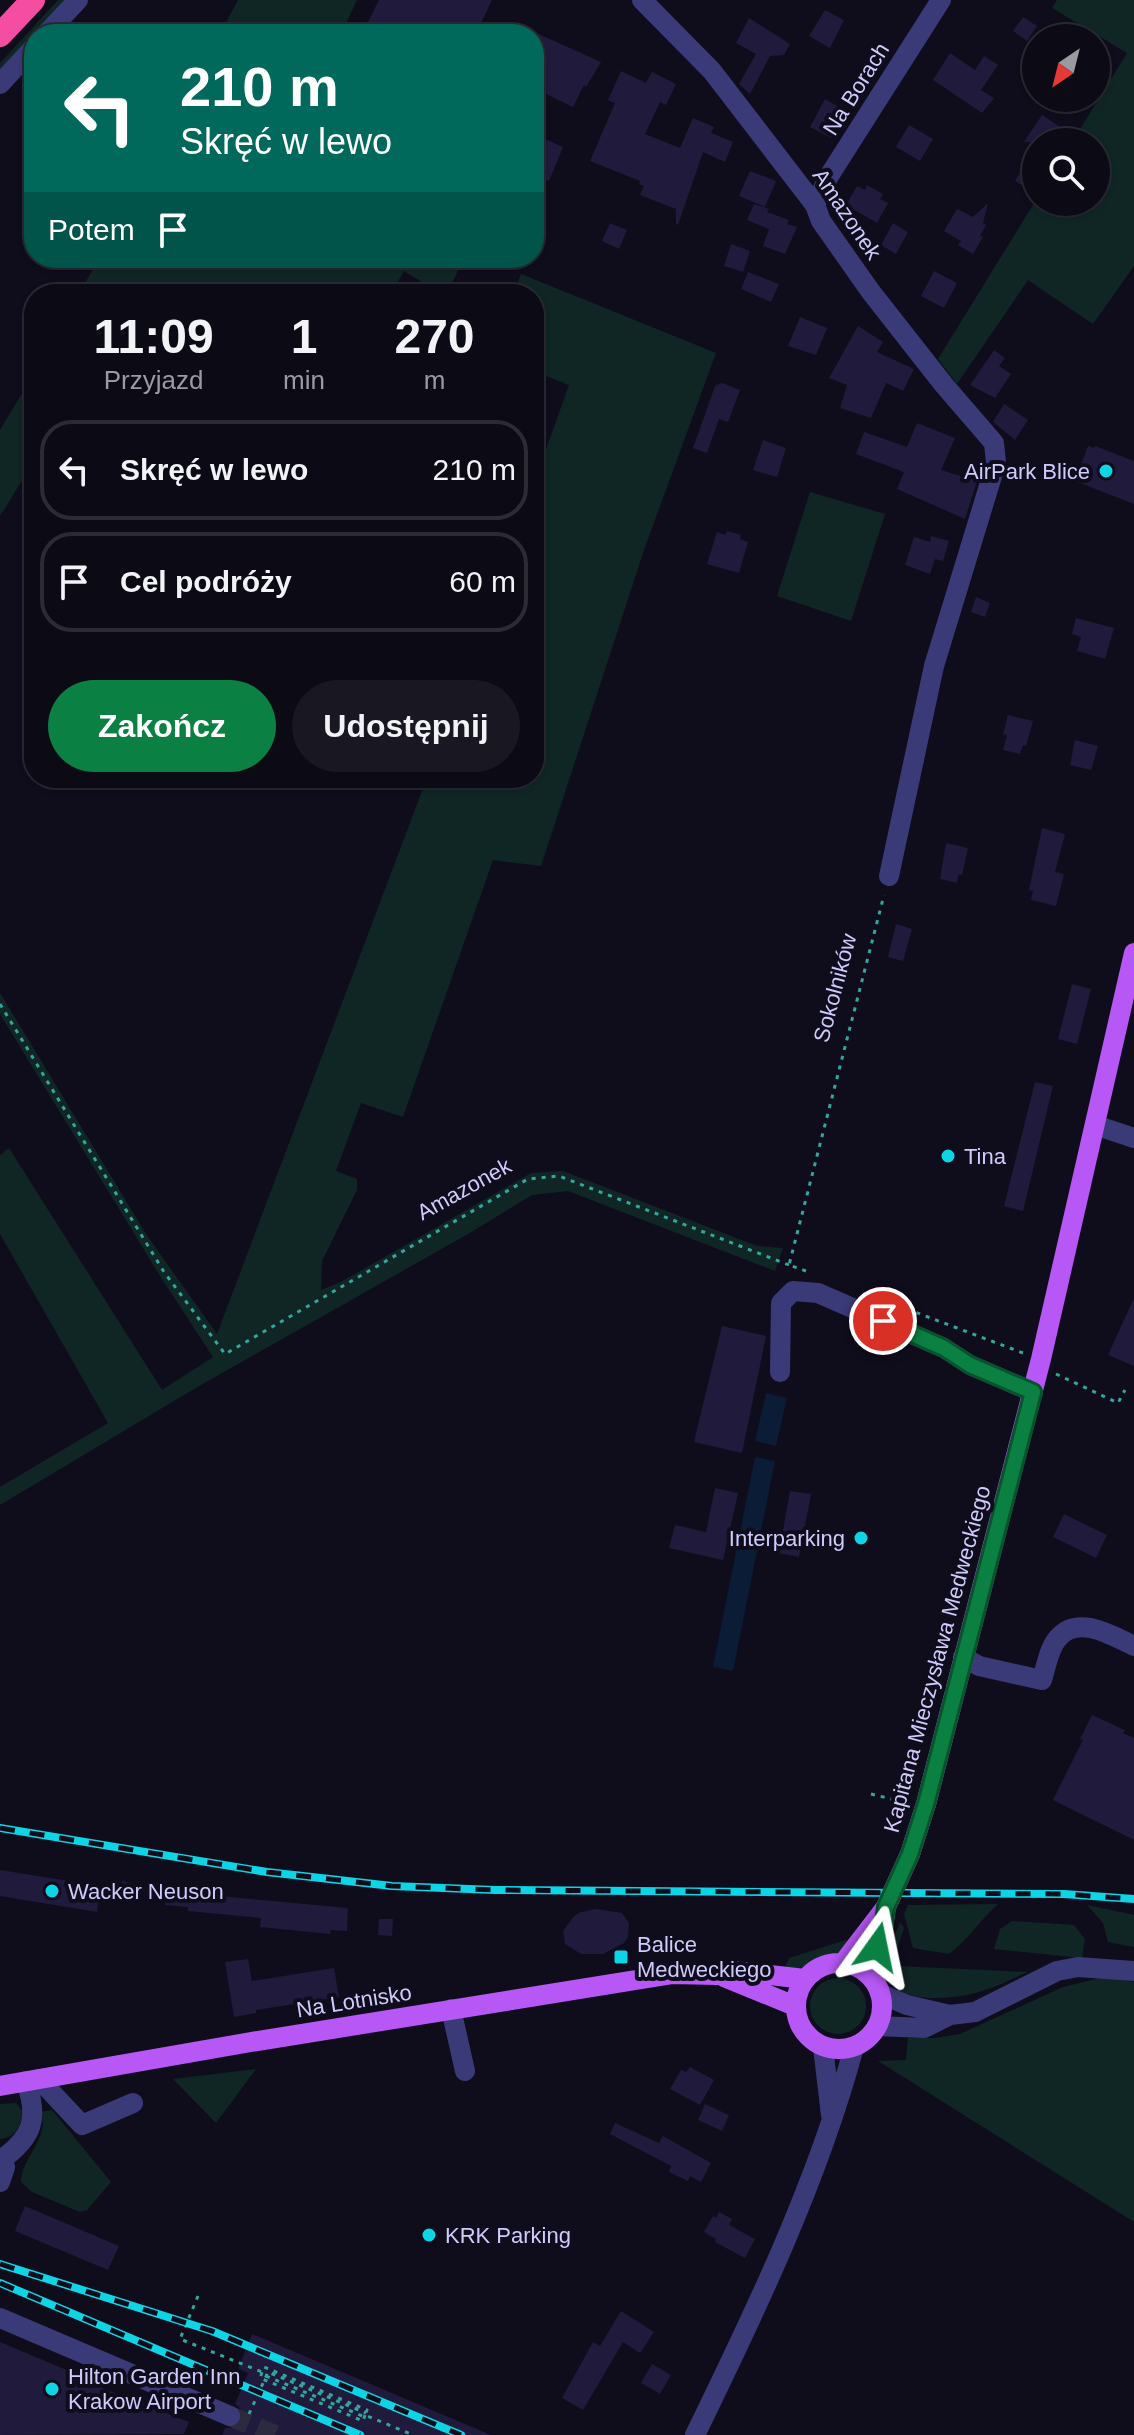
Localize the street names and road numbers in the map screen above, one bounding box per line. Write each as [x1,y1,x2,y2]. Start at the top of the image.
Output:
street label: Na Borach [818,38,894,140]
street label: Amazonek [808,164,887,265]
street label: Sokolników [809,931,862,1045]
street label: Amazonek [412,1152,516,1225]
street label: Kapitana Mieczysława Medweckiego [879,1483,995,1835]
street label: Na Lotnisko [295,1980,413,2022]

